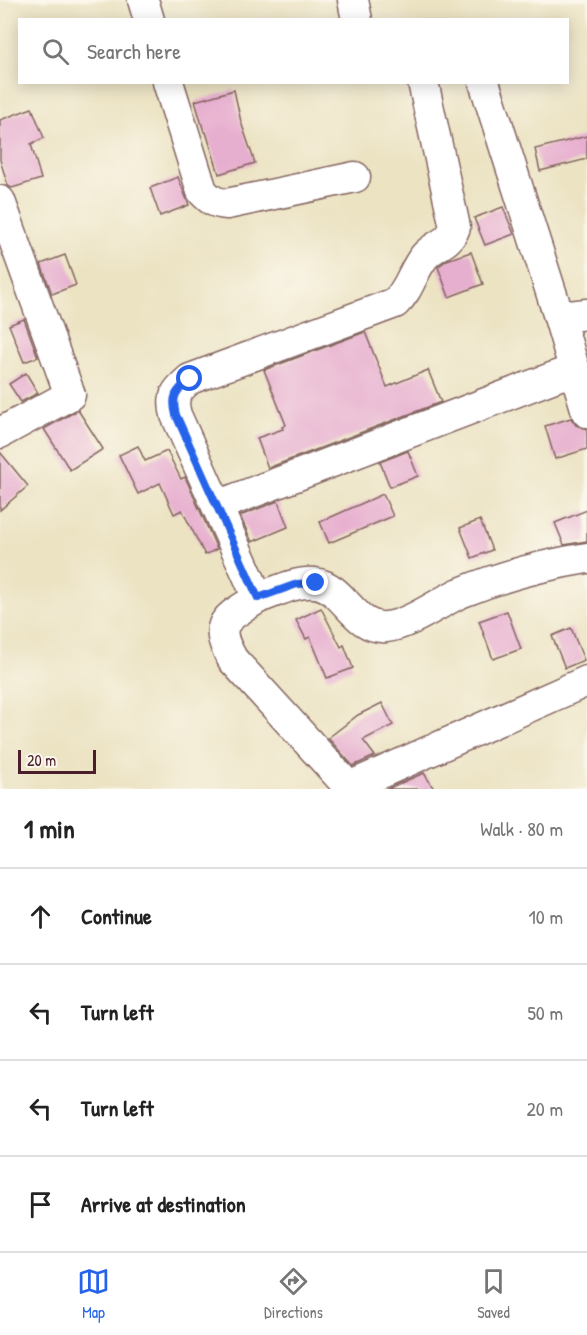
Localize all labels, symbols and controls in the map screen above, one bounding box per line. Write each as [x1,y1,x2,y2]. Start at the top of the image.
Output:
search box [18,18,569,84]
icon: search [39,35,72,68]
text: Search here [87,36,181,66]
route start [176,365,202,391]
route end [302,569,328,595]
scale bar [18,747,96,774]
text: 20 m [27,749,56,771]
text: 1 min [24,811,75,846]
text: Walk · 80 m [480,815,563,842]
icon: ahead [24,900,57,933]
text: Continue [81,901,152,931]
text: 10 m [529,903,563,930]
icon: left [24,996,57,1029]
text: Turn left [81,997,154,1027]
text: 50 m [527,999,563,1026]
icon: left [24,1092,57,1125]
text: Turn left [81,1093,154,1123]
text: 20 m [526,1095,563,1122]
icon: arrive [24,1188,57,1221]
text: Arrive at destination [81,1189,246,1219]
tab: Map [77,1265,110,1323]
tab: Directions [264,1265,323,1323]
tab: Saved [477,1265,510,1323]

